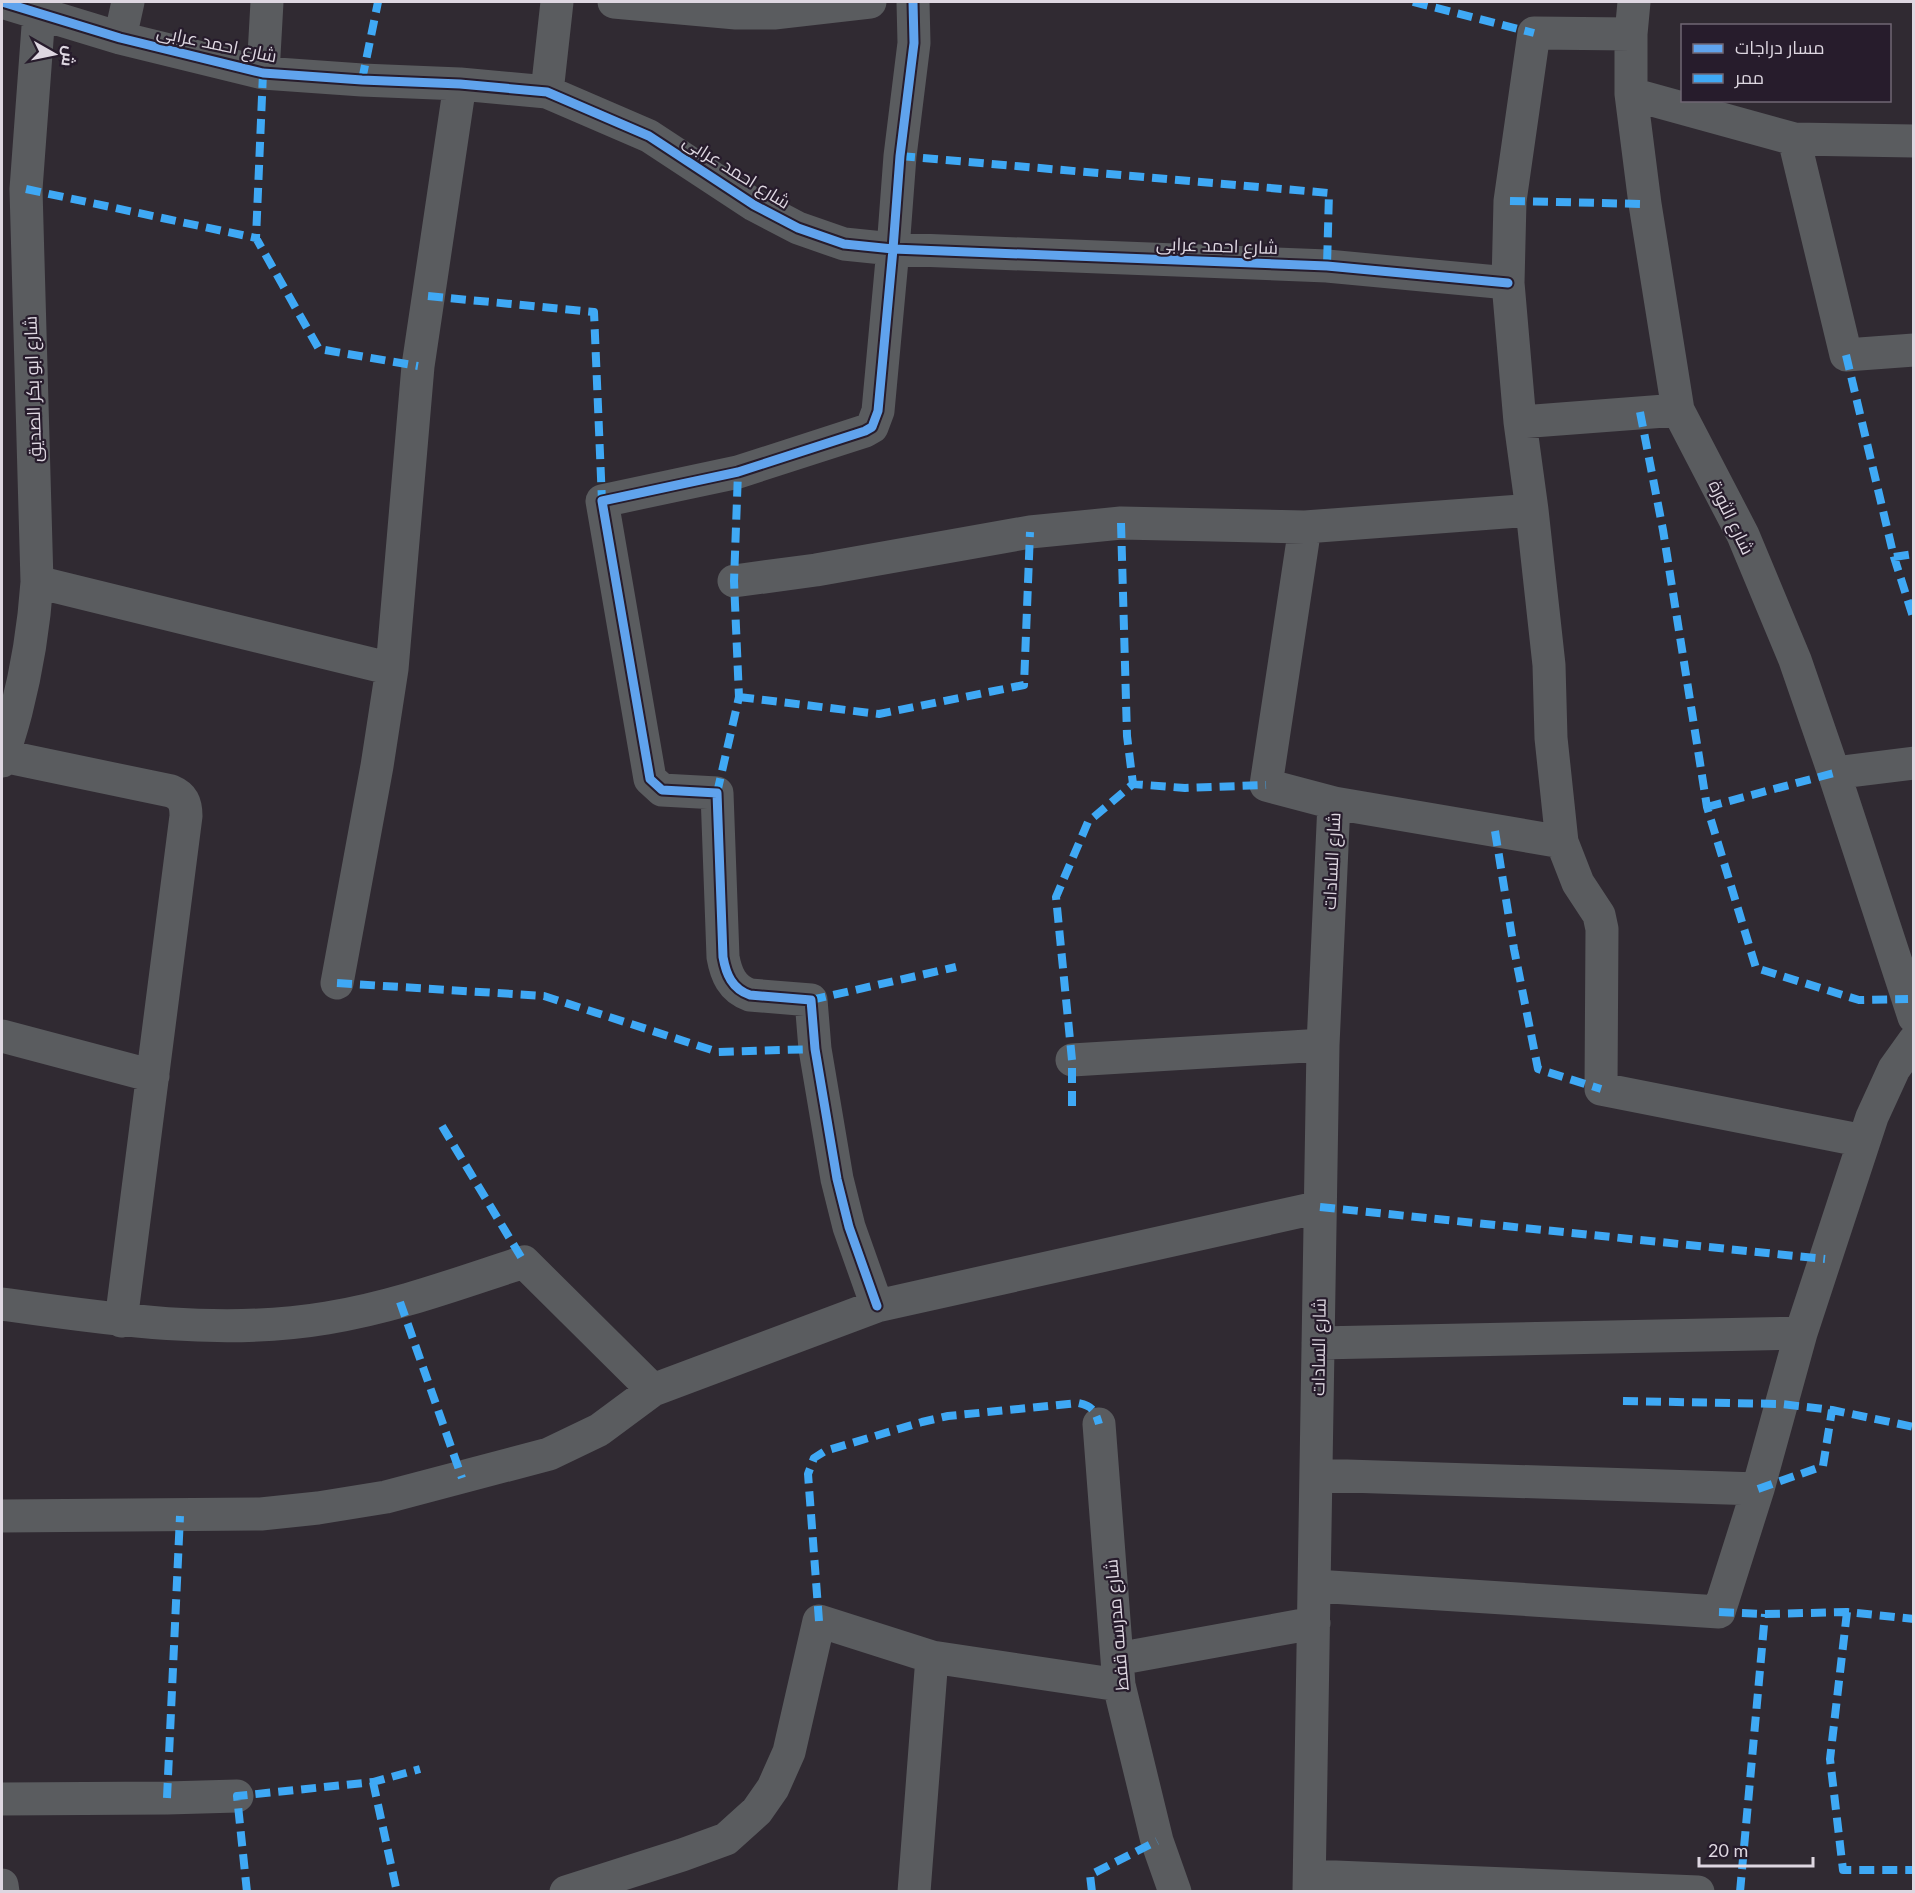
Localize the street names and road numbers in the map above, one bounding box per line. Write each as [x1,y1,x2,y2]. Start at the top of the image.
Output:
street label: شارع احمد عرابى [154,20,279,68]
street label: شارع احمد عرابى [678,129,795,214]
street label: شارع احمد عرابى [1155,232,1279,260]
street label: شارع ابو بكر الصديق [18,315,48,463]
street label: شارع الثورة [1703,476,1759,559]
street label: شارع السادات [1317,812,1347,911]
street label: شارع السادات [1306,1298,1332,1396]
street label: شارع مدرسه قفط [1099,1558,1135,1692]

